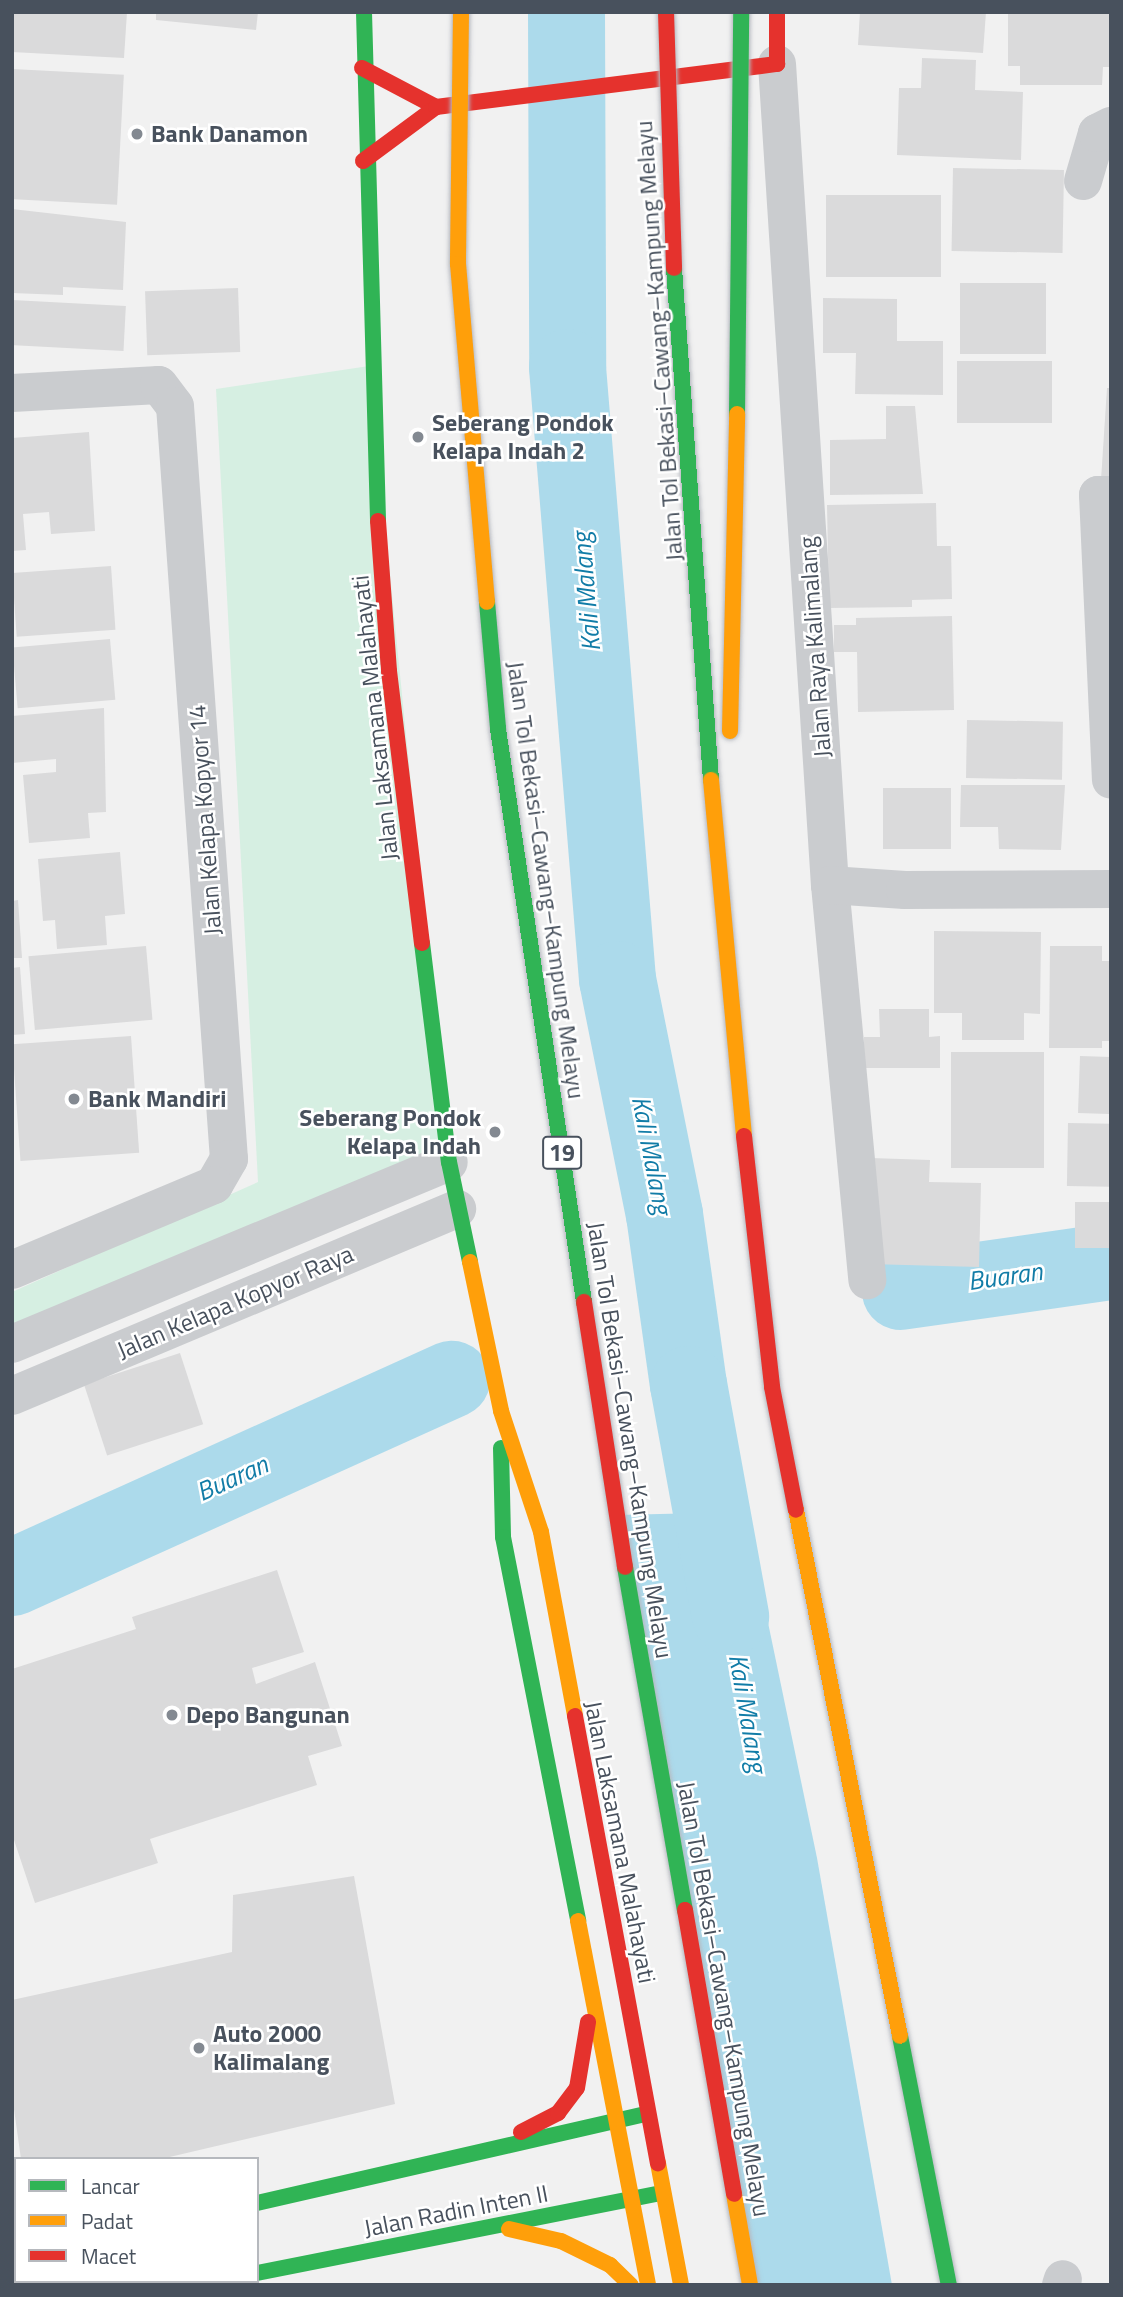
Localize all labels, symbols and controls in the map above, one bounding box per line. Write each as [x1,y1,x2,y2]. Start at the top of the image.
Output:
place label: Bank Danamon [151,120,308,148]
street label: Jalan Tol Bekasi–Cawang–Kampung Melayu [629,120,689,562]
marker: Bank Danamon [129,126,145,142]
place label: Seberang Pondok Kelapa Indah 2 [432,409,614,465]
marker: Seberang Pondok Kelapa Indah 2 [410,429,426,445]
water label: Kali Malang [565,531,607,653]
street label: Jalan Raya Kalimalang [793,536,837,758]
street label: Jalan Laksamana Malahayati [346,574,404,862]
street label: Jalan Tol Bekasi–Cawang–Kampung Melayu [501,659,591,1101]
street label: Jalan Kelapa Kopyor 14 [183,704,227,936]
place label: Bank Mandiri [88,1085,226,1113]
marker: Bank Mandiri [66,1091,82,1107]
water label: Kali Malang [625,1093,679,1217]
place label: Seberang Pondok Kelapa Indah [299,1104,481,1160]
marker: Seberang Pondok Kelapa Indah [487,1124,503,1140]
road number: 19 [541,1134,583,1172]
street label: Jalan Tol Bekasi–Cawang–Kampung Melayu [581,1220,679,1660]
street label: Jalan Kelapa Kopyor Raya [113,1239,357,1365]
water label: Buaran [966,1255,1044,1297]
water label: Buaran [191,1449,273,1507]
water label: Kali Malang [722,1651,774,1775]
street label: Jalan Laksamana Malahayati [579,1698,661,1986]
place label: Depo Bangunan [186,1701,350,1729]
marker: Depo Bangunan [164,1707,180,1723]
street label: Jalan Tol Bekasi–Cawang–Kampung Melayu [671,1779,777,2219]
place label: Auto 2000 Kalimalang [213,2020,329,2076]
marker: Auto 2000 Kalimalang [191,2040,207,2056]
legend [14,2157,259,2283]
text: Lancar [81,2170,140,2202]
street label: Jalan Radin Inten II [362,2179,550,2243]
text: Padat [81,2205,133,2237]
text: Macet [81,2240,136,2272]

